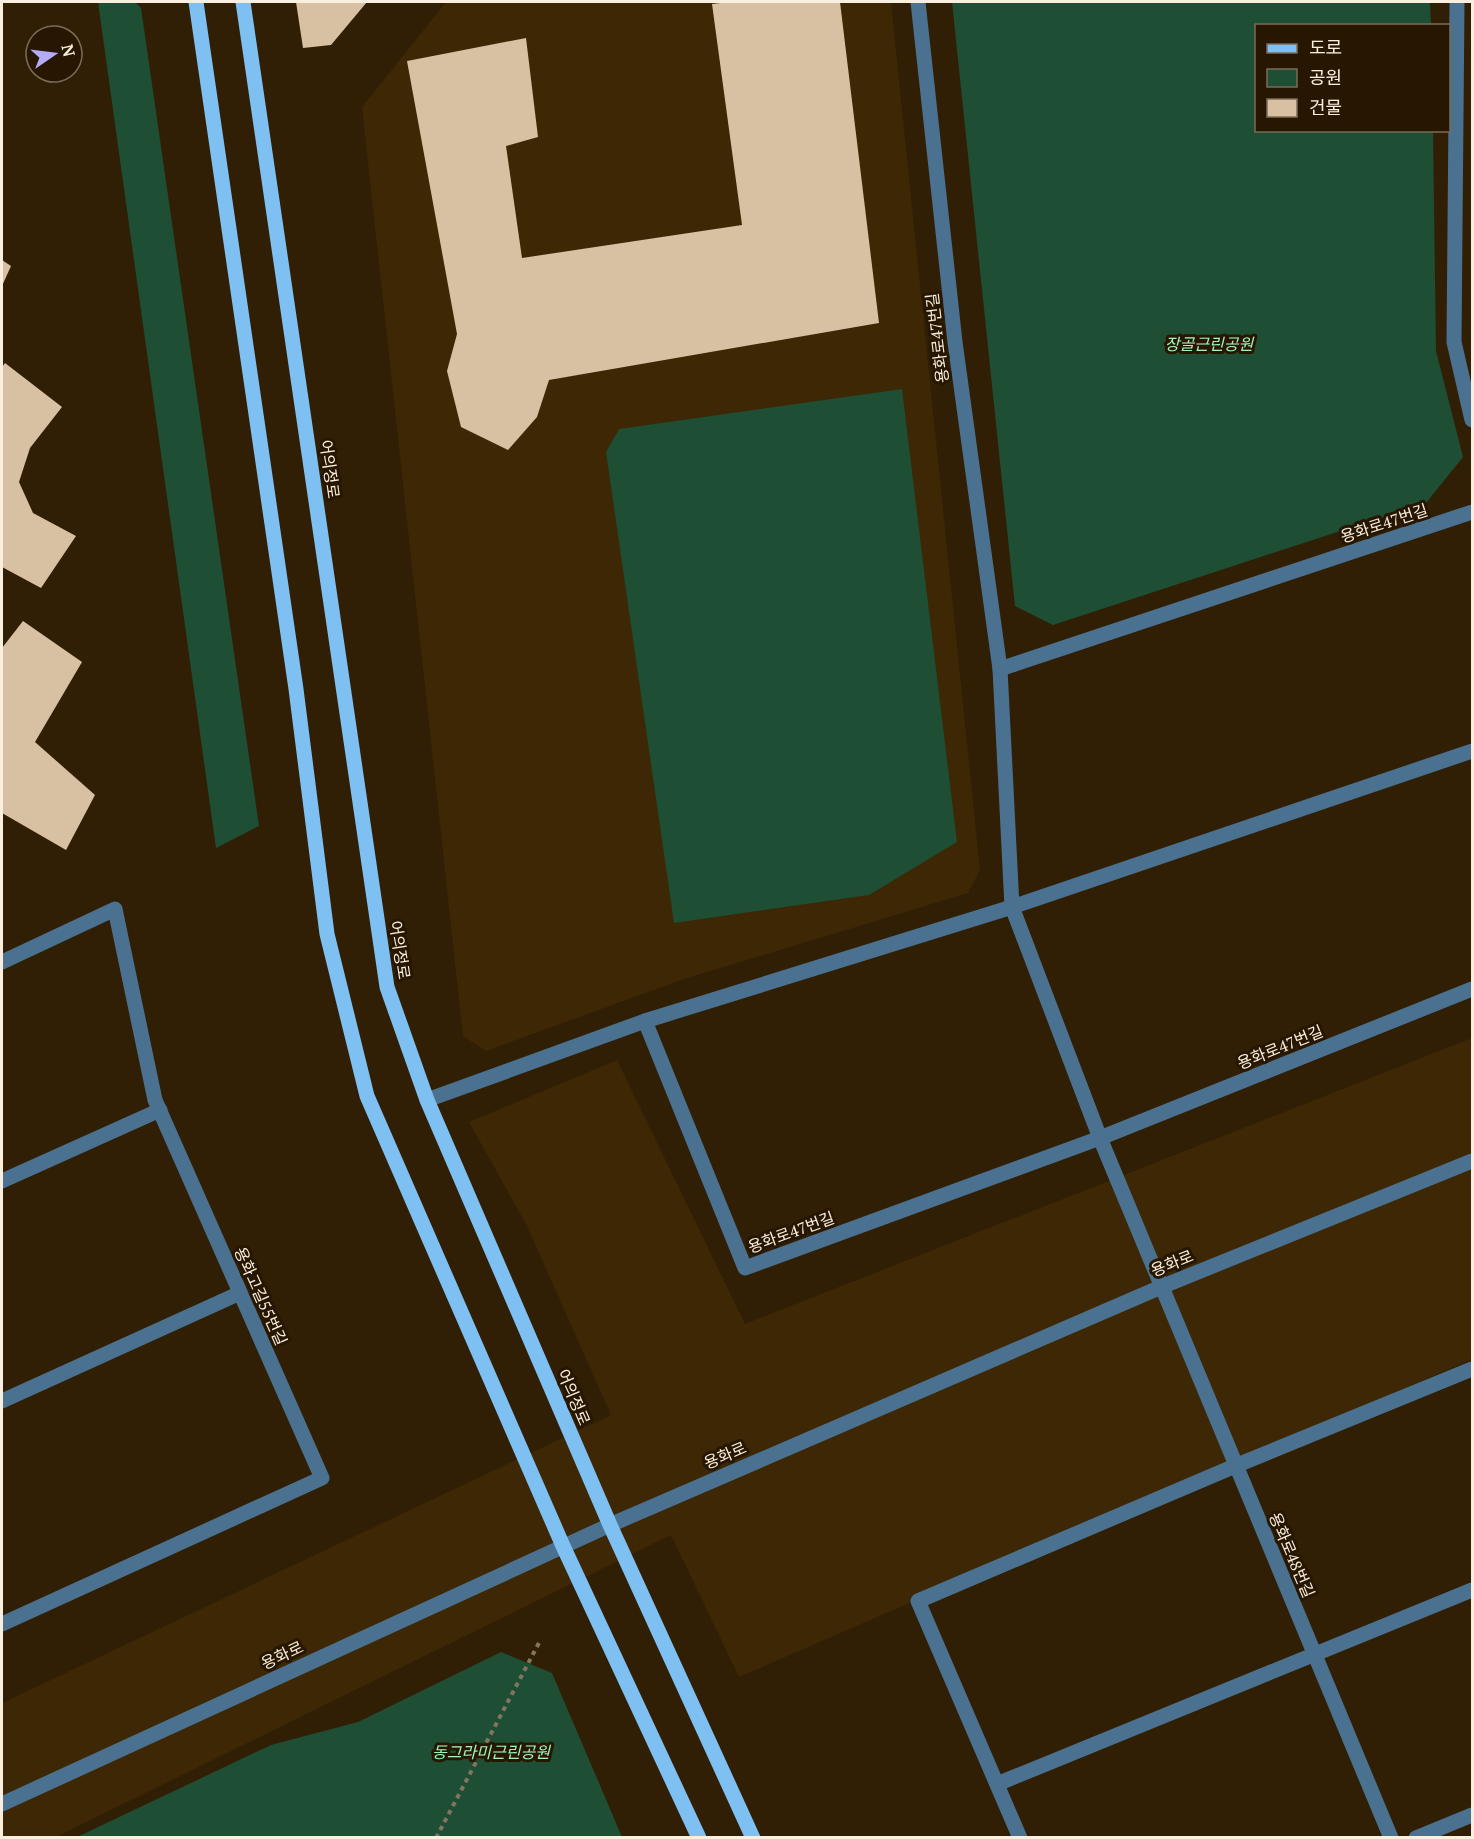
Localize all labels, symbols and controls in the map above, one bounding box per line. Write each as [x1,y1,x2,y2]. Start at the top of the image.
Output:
north arrow [24,24,84,84]
legend [1255,24,1450,132]
text: 도로 [1309,35,1342,59]
text: N [56,42,81,59]
text: 공원 [1309,65,1342,89]
text: 건물 [1309,95,1342,119]
street label: 용화로47번길 [921,292,953,384]
park label: 장골근린공원 [1165,333,1254,355]
street label: 어의정로 [315,438,345,500]
street label: 용화로47번길 [1337,499,1431,547]
street label: 어의정로 [385,919,416,981]
street label: 용화로47번길 [1234,1020,1326,1074]
street label: 용화로47번길 [745,1206,837,1258]
street label: 용화고길55번길 [230,1243,292,1349]
street label: 용화로 [1147,1244,1197,1281]
street label: 어의정로 [552,1366,596,1429]
street label: 용화로 [700,1436,750,1474]
street label: 용화로48번길 [1264,1509,1320,1601]
street label: 용화로 [257,1636,307,1674]
park label: 동그라미근린공원 [432,1741,551,1763]

